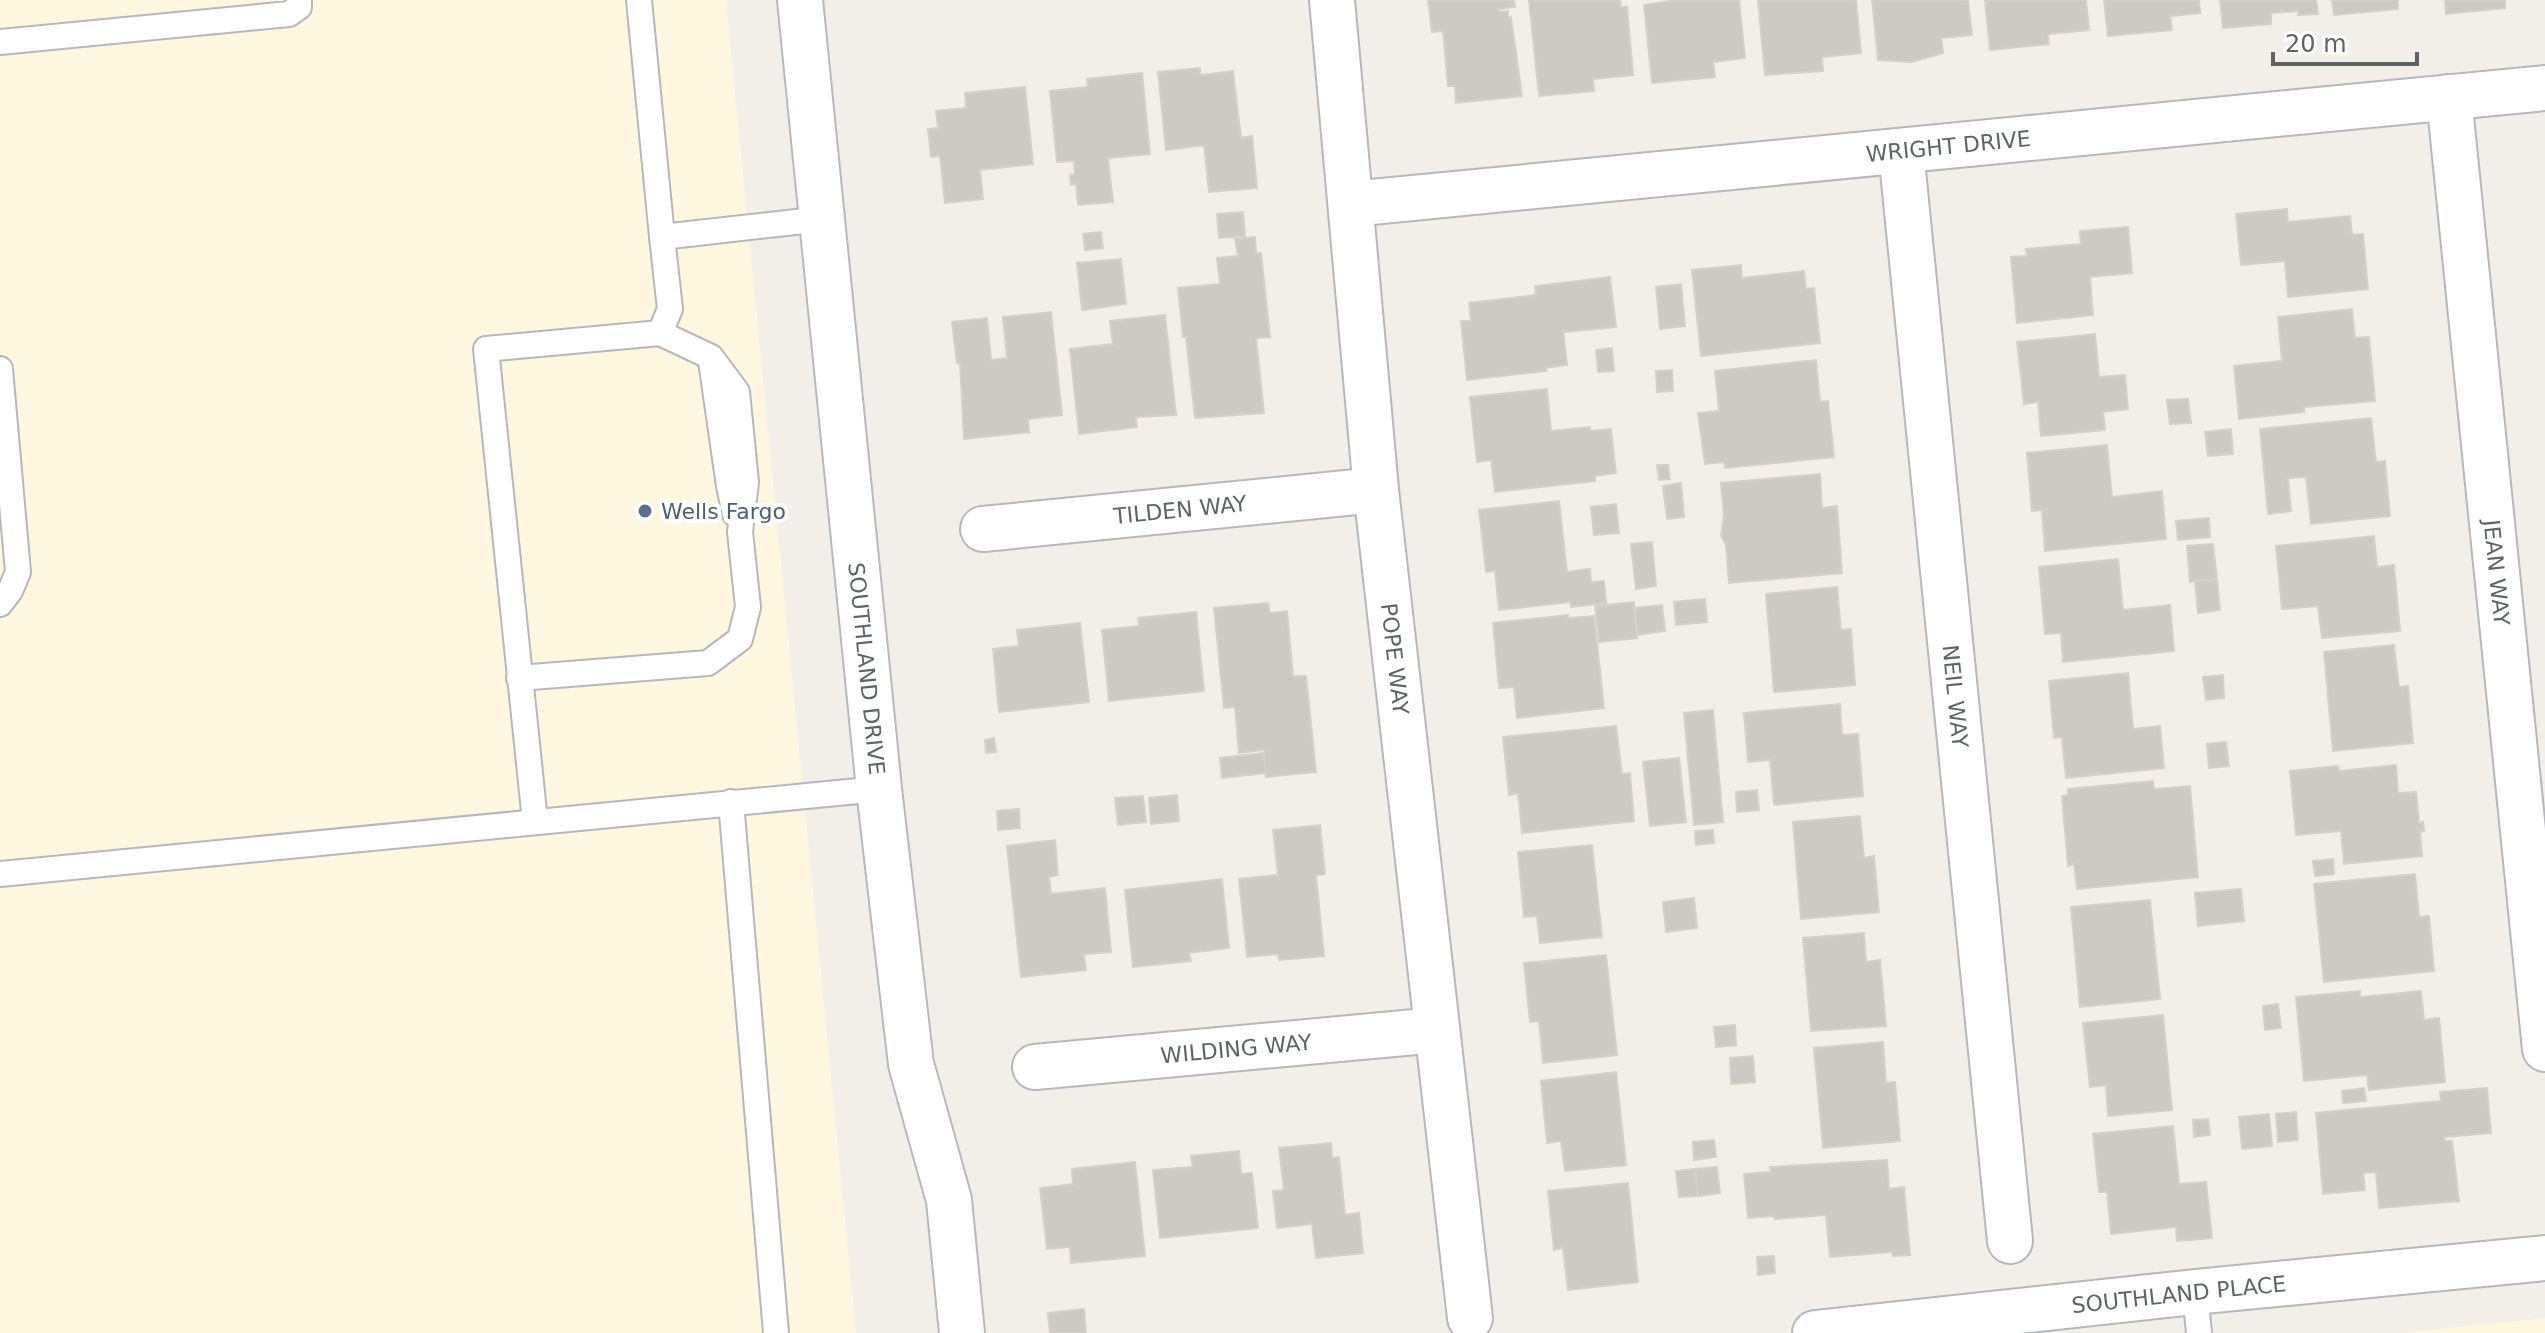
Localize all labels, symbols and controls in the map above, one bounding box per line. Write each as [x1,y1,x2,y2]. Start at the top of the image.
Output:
scale bar [2273,16,2417,66]
text: 20 m [2285,30,2347,58]
street label: WRIGHT DRIVE [1865,126,2032,167]
street label: TILDEN WAY [1111,491,1248,529]
place label: Wells Fargo [661,499,786,524]
marker: Wells Fargo [636,502,654,520]
street label: JEAN WAY [2478,517,2514,627]
street label: SOUTHLAND DRIVE [843,561,890,776]
street label: POPE WAY [1376,602,1413,717]
street label: NEIL WAY [1937,644,1973,750]
street label: WILDING WAY [1159,1030,1314,1068]
street label: SOUTHLAND PLACE [2070,1271,2287,1318]

